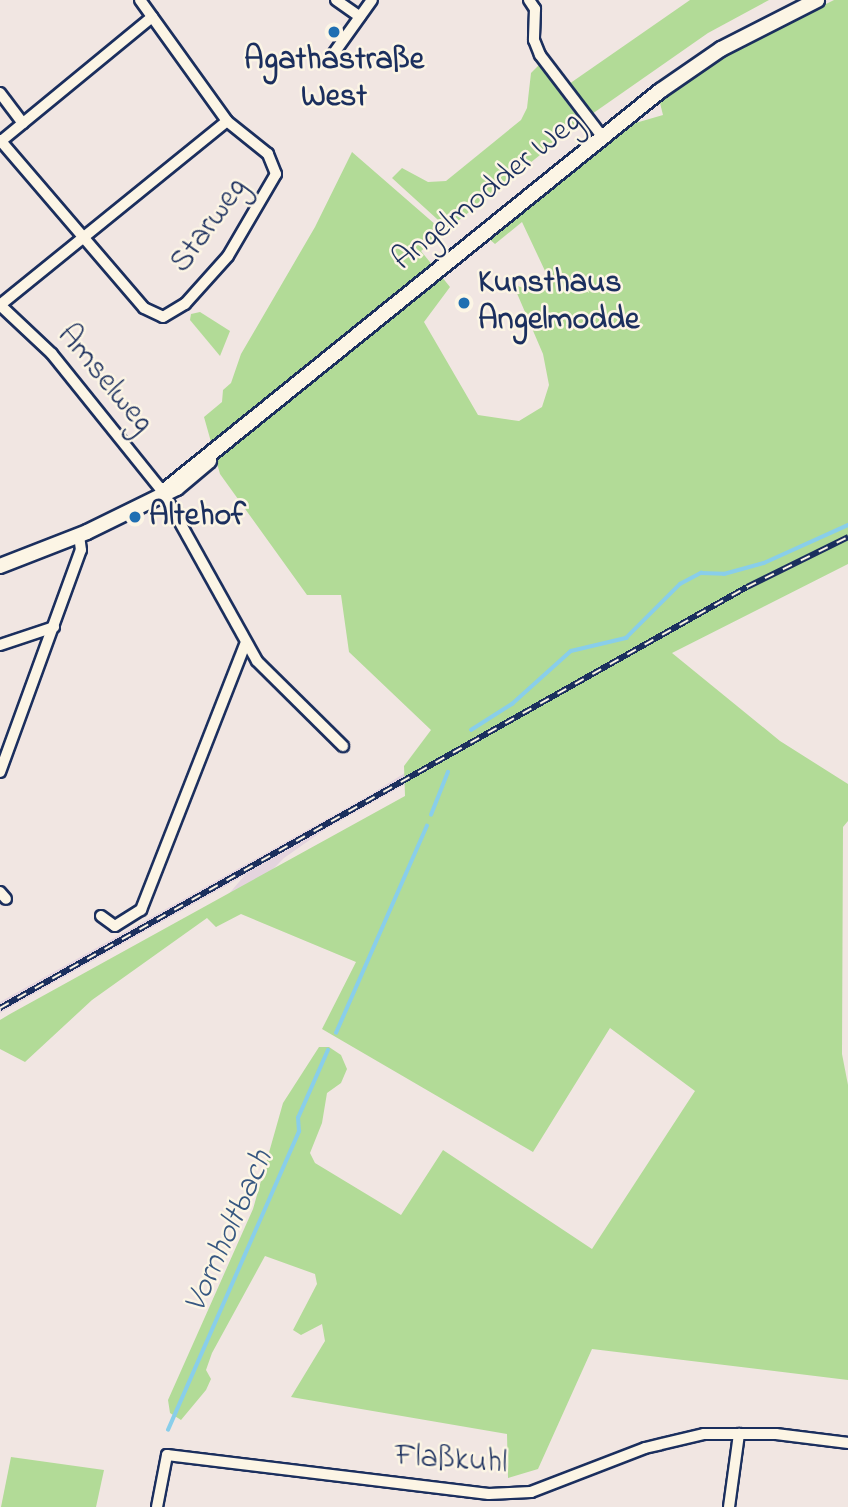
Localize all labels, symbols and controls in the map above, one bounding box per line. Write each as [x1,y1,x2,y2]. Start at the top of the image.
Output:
marker: Agathastraße West [326,24,342,40]
place label: Agathastraße West [244,43,424,118]
street label: Angelmodder Weg [385,104,591,280]
street label: Starweg [163,171,257,281]
place label: Kunsthaus Angelmodde [478,266,639,341]
marker: Kunsthaus Angelmodde [456,295,472,311]
street label: Amselweg [47,318,161,442]
place label: Altehof [149,498,246,536]
marker: Altehof [127,509,143,525]
water label: Vornholtbach [177,1145,283,1319]
street label: Flaßkuhl [393,1438,509,1484]

